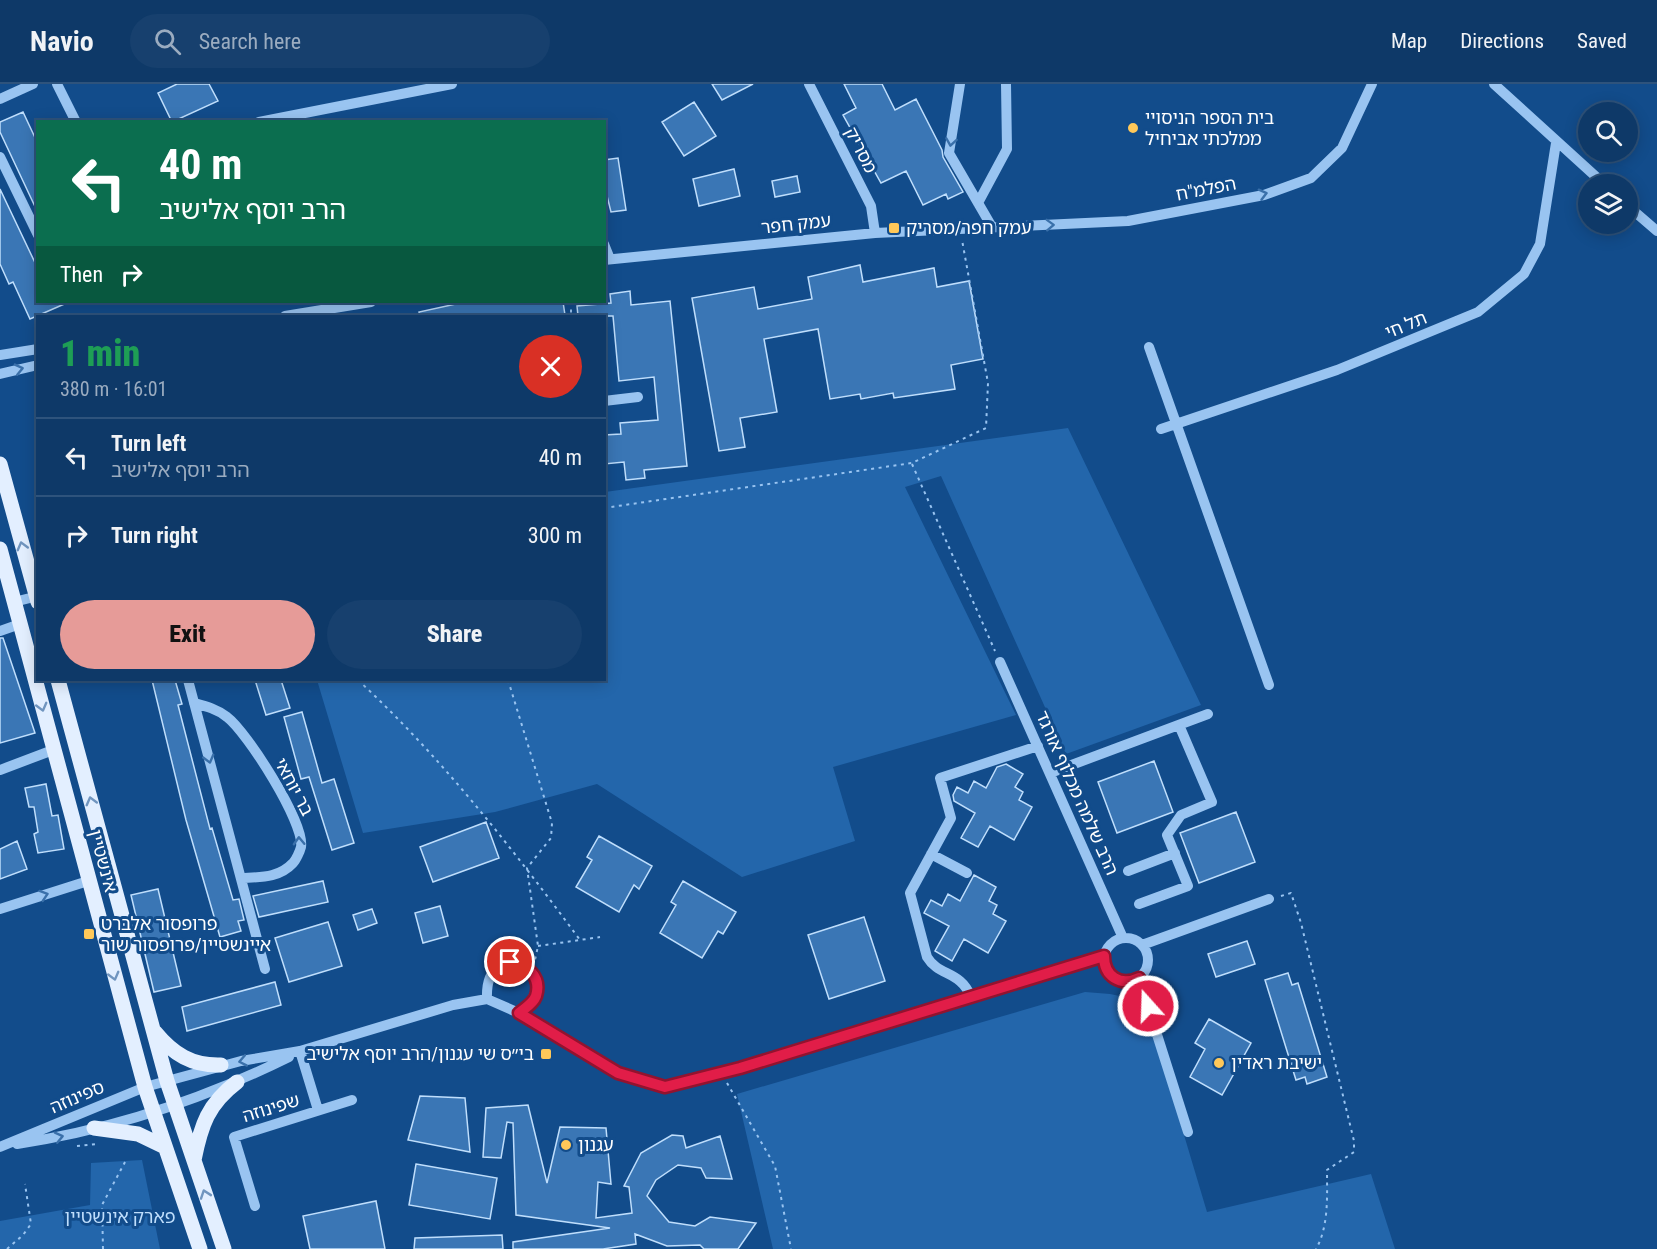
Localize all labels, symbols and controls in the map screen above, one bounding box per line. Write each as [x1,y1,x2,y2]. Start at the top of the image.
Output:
search box [130,14,550,68]
text: Navio [30,25,94,58]
icon: search [151,25,184,58]
text: Search here [199,29,301,54]
text: Map [1391,29,1427,53]
text: Directions [1460,29,1544,53]
text: Saved [1577,29,1627,53]
map controls [1578,102,1638,234]
button: search [1578,102,1638,162]
place label: בית הספר הניסויי ממלכתי אביחיל [1145,107,1274,149]
marker: בית הספר הניסויי ממלכתי אביחיל [1126,121,1140,135]
street label: מסריק [841,123,882,176]
one-way arrow [945,137,957,146]
text: 40 m [159,140,242,189]
icon: left [60,144,138,222]
street label: הפלמ"ח [1174,172,1238,205]
button: layers [1578,174,1638,234]
one-way arrow [1258,189,1268,201]
text: הרב יוסף אלישיב [159,194,346,226]
street label: עמק חפר [760,209,832,238]
place label: עמק חפר/מסריק [906,217,1032,238]
one-way arrow [1046,219,1055,231]
marker: עמק חפר/מסריק [887,221,901,235]
icon: right [115,258,148,291]
text: Then [60,262,103,287]
street label: תל חי [1382,307,1430,342]
text: 1 min [60,333,140,375]
button: close [519,335,582,398]
one-way arrow [13,364,23,377]
text: 380 m · 16:01 [60,377,167,401]
text: Turn left [111,431,186,456]
icon: left [60,441,93,474]
text: 40 m [539,445,582,470]
text: הרב יוסף אלישיב [111,458,250,482]
icon: right [60,519,93,552]
text: Turn right [111,523,198,548]
text: 300 m [528,523,582,548]
one-way arrow [17,541,29,552]
button: Exit [60,600,315,669]
button: Share [327,600,582,669]
one-way arrow [34,702,47,712]
street label: הרב שלמה מכלוף אורגד [1032,707,1123,878]
one-way arrow [202,753,214,764]
street label: בר יוחאי [271,754,318,819]
one-way arrow [86,796,99,806]
street label: אינשטיין [85,827,122,895]
one-way arrow [292,836,305,845]
one-way arrow [38,890,49,902]
place label: פרופסור אלברט איינשטיין/פרופסור שור [101,913,271,955]
marker: פרופסור אלברט איינשטיין/פרופסור שור [82,927,96,941]
pin [484,936,535,987]
icon: arrive [493,945,526,978]
one-way arrow [107,970,119,981]
position arrow [1116,974,1180,1038]
place label: בי״ס שי עגנון/הרב יוסף אלישיב [306,1043,534,1064]
marker: בי״ס שי עגנון/הרב יוסף אלישיב [539,1047,553,1061]
place label: ישיבת ראדין [1231,1052,1322,1073]
one-way arrow [238,1054,248,1067]
marker: ישיבת ראדין [1212,1056,1226,1070]
street label: ספינוזה [46,1076,107,1117]
street label: שפינוזה [240,1089,302,1126]
one-way arrow [54,1131,64,1144]
place label: עגנון [578,1134,614,1155]
marker: עגנון [559,1138,573,1152]
one-way arrow [200,1189,213,1200]
park label: פארק אינשטיין [64,1206,176,1227]

